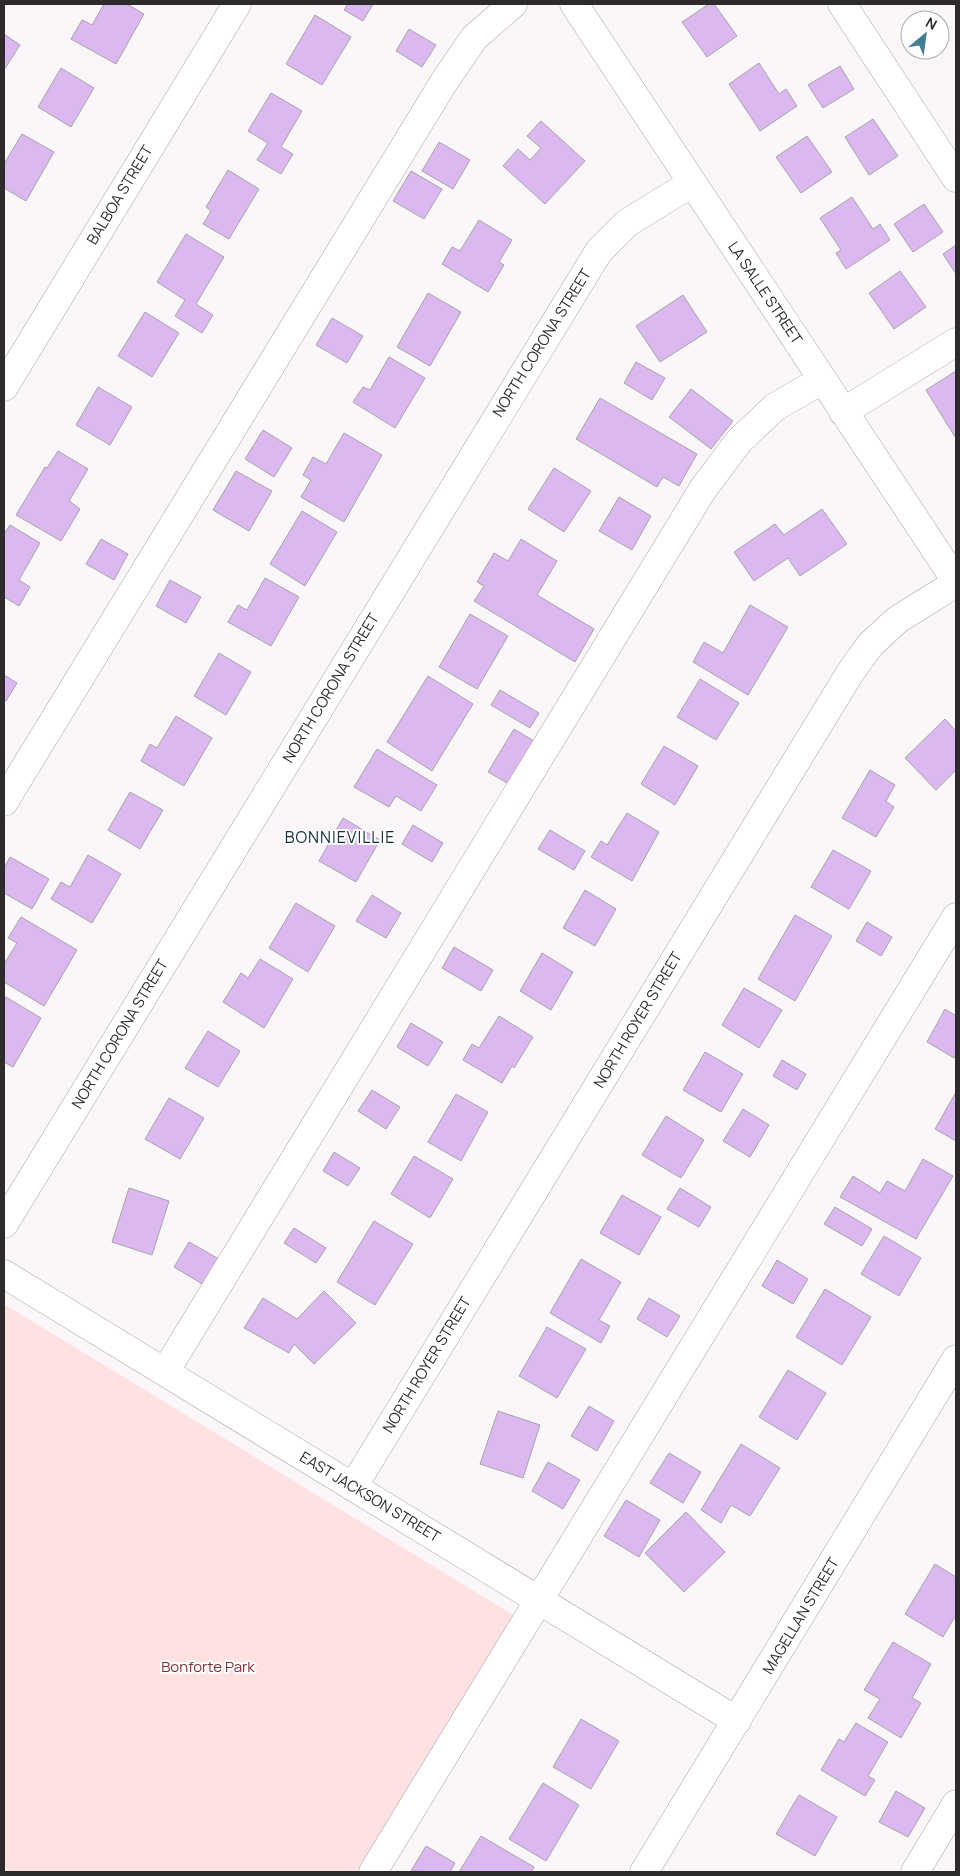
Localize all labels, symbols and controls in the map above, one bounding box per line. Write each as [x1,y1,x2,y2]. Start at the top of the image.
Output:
north arrow [900,10,950,60]
text: N [923,12,941,34]
street label: BALBOA STREET [82,141,158,248]
street label: LA SALLE STREET [723,237,808,348]
street label: NORTH CORONA STREET [487,265,596,421]
street label: NORTH CORONA STREET [277,609,384,767]
district label: BONNIEVILLIE [285,826,395,848]
street label: NORTH ROYER STREET [588,948,687,1092]
street label: NORTH CORONA STREET [66,955,173,1113]
street label: NORTH ROYER STREET [377,1293,476,1437]
street label: EAST JACKSON STREET [296,1446,445,1547]
street label: MAGELLAN STREET [757,1553,844,1678]
park label: Bonforte Park [161,1656,255,1677]

